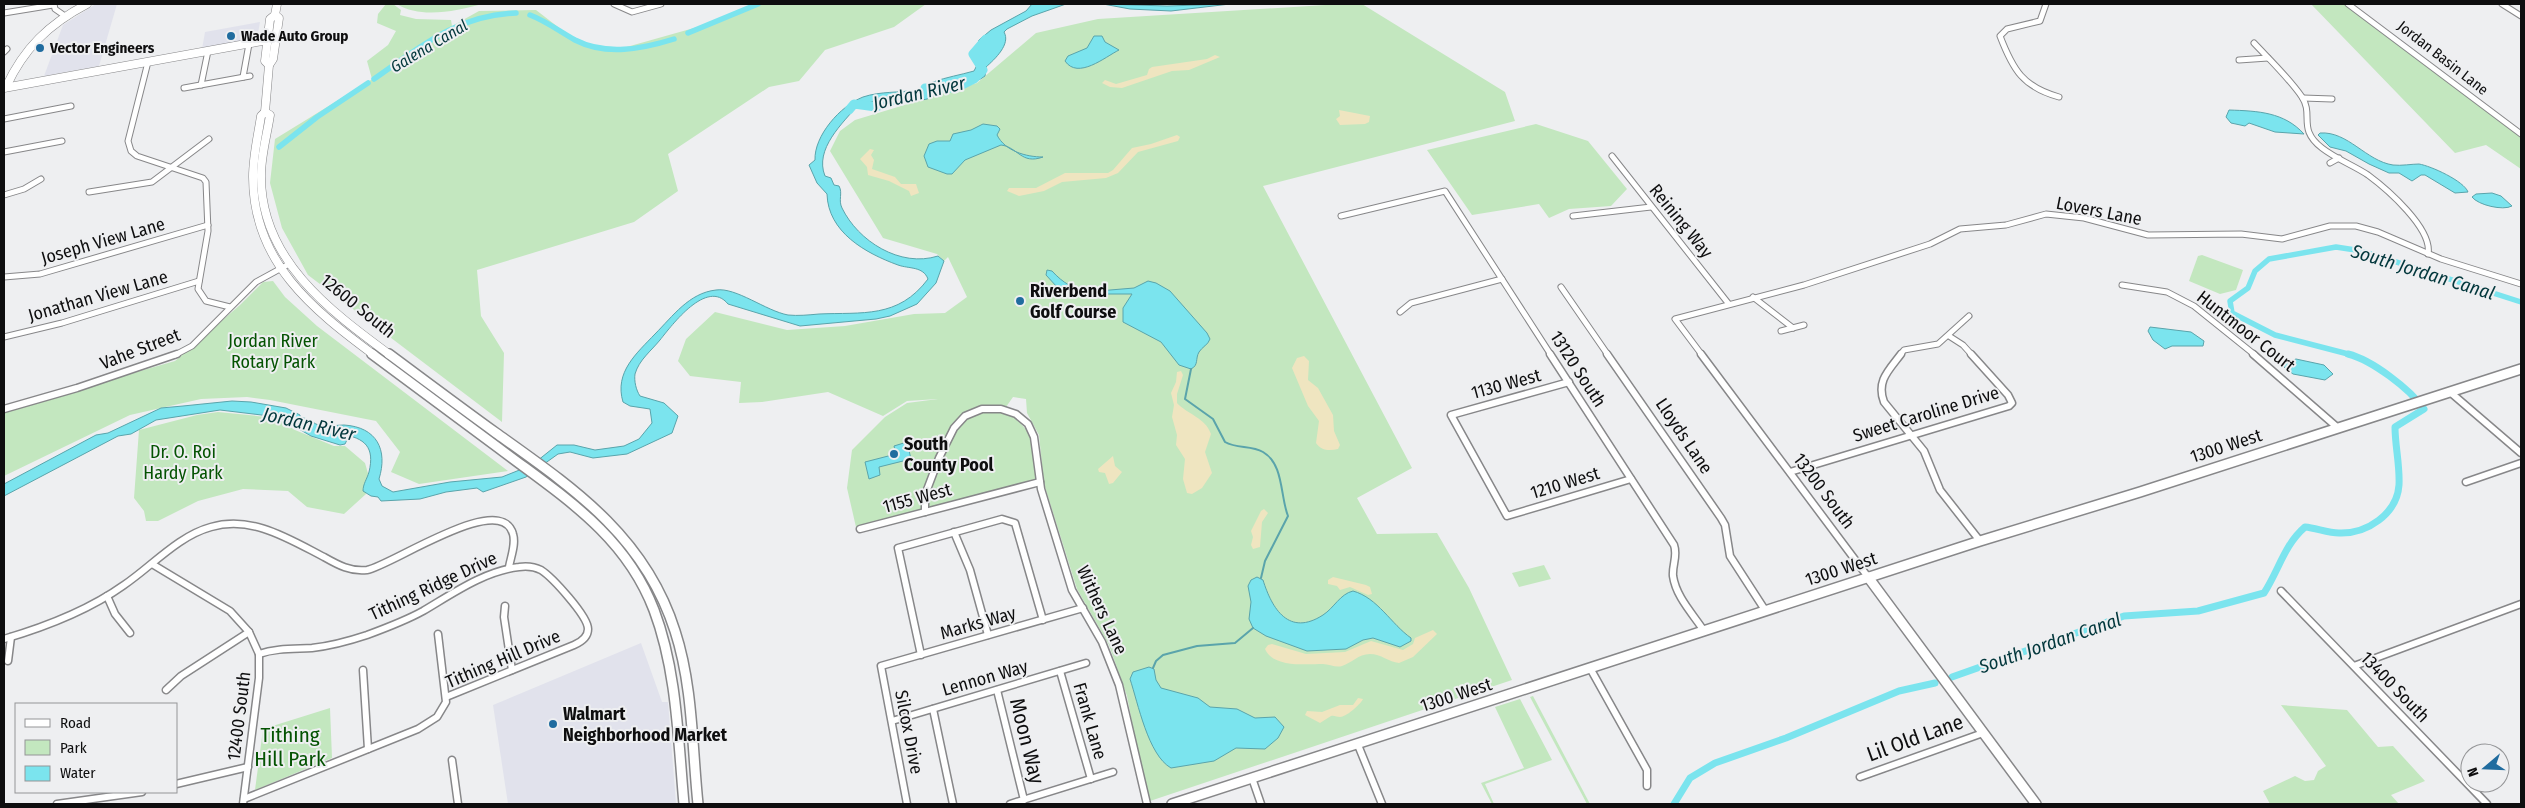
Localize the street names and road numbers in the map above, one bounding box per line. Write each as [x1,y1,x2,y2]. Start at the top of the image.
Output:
street label: Jordan Basin Lane [2394,17,2492,99]
street label: Reining Way [1645,180,1717,262]
street label: Lovers Lane [2054,192,2144,230]
street label: Joseph View Lane [38,213,168,269]
street label: Jonathan View Lane [26,266,170,326]
street label: 12600 South [316,269,400,343]
street label: Huntmoor Court [2192,286,2300,376]
street label: Vahe Street [97,324,183,374]
street label: 13120 South [1545,327,1611,411]
street label: 1130 West [1469,364,1543,404]
street label: Sweet Caroline Drive [1850,381,2002,447]
street label: Lloyds Lane [1651,394,1717,478]
street label: 1300 West [2187,424,2265,468]
street label: 13200 South [1788,449,1860,533]
street label: 1210 West [1528,462,1602,504]
street label: 1155 West [880,478,954,518]
street label: Tithing Ridge Drive [366,547,500,625]
street label: 1300 West [1802,547,1880,591]
street label: Withers Lane [1072,562,1132,658]
street label: Marks Way [938,602,1018,644]
street label: Tithing Hill Drive [442,625,564,693]
street label: 13400 South [2356,647,2434,727]
street label: Lennon Way [940,655,1030,701]
street label: 12400 South [223,670,255,762]
street label: 1300 West [1417,673,1495,717]
street label: Frank Lane [1069,680,1111,762]
street label: Silcox Drive [890,688,928,776]
street label: Moon Way [1004,695,1050,787]
street label: Lil Old Lane [1863,709,1967,767]

